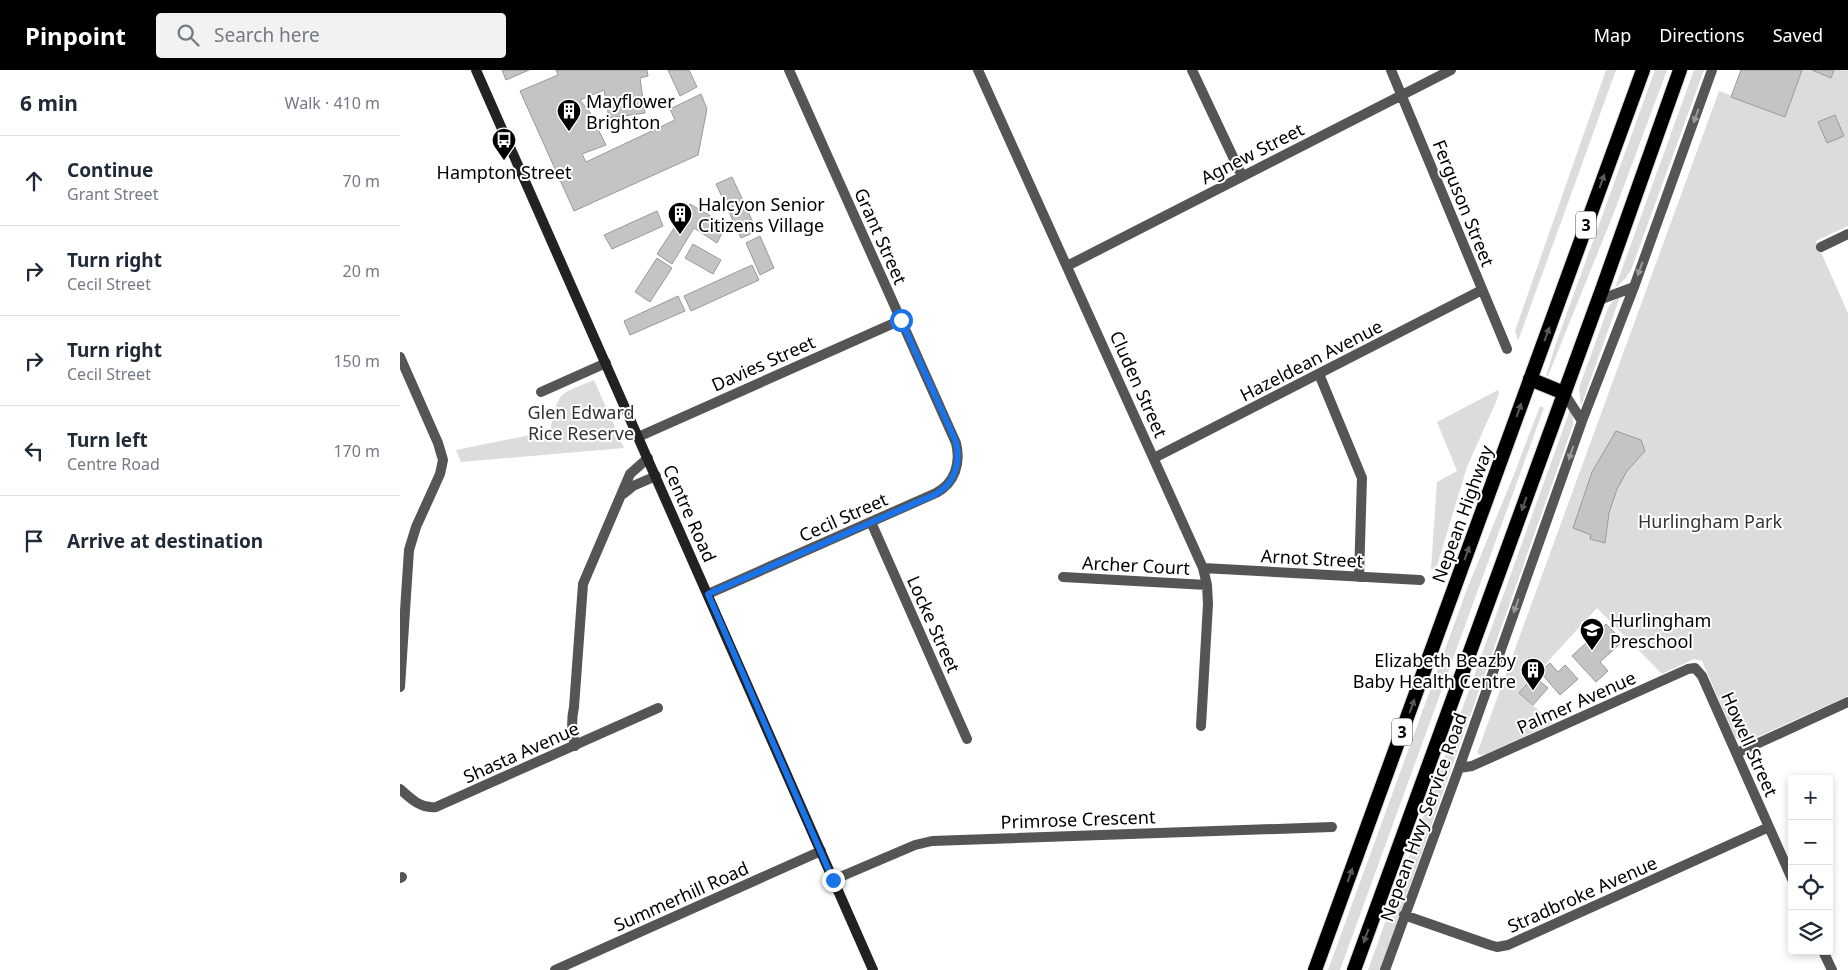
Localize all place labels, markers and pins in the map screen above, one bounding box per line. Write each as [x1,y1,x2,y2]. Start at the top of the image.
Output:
place label: Mayflower Brighton [586,89,675,134]
building icon: Mayflower Brighton [556,98,582,132]
bus stop icon: Hampton Street [491,127,517,161]
place label: Hampton Street [437,160,572,184]
place label: Halcyon Senior Citizens Village [698,192,825,237]
building icon: Halcyon Senior Citizens Village [667,201,693,235]
place label: Hurlingham Preschool [1610,608,1711,653]
school or university icon: Hurlingham Preschool [1579,617,1605,651]
place label: Elizabeth Beazby Baby Health Centre [1353,648,1517,693]
building icon: Elizabeth Beazby Baby Health Centre [1520,657,1546,691]

